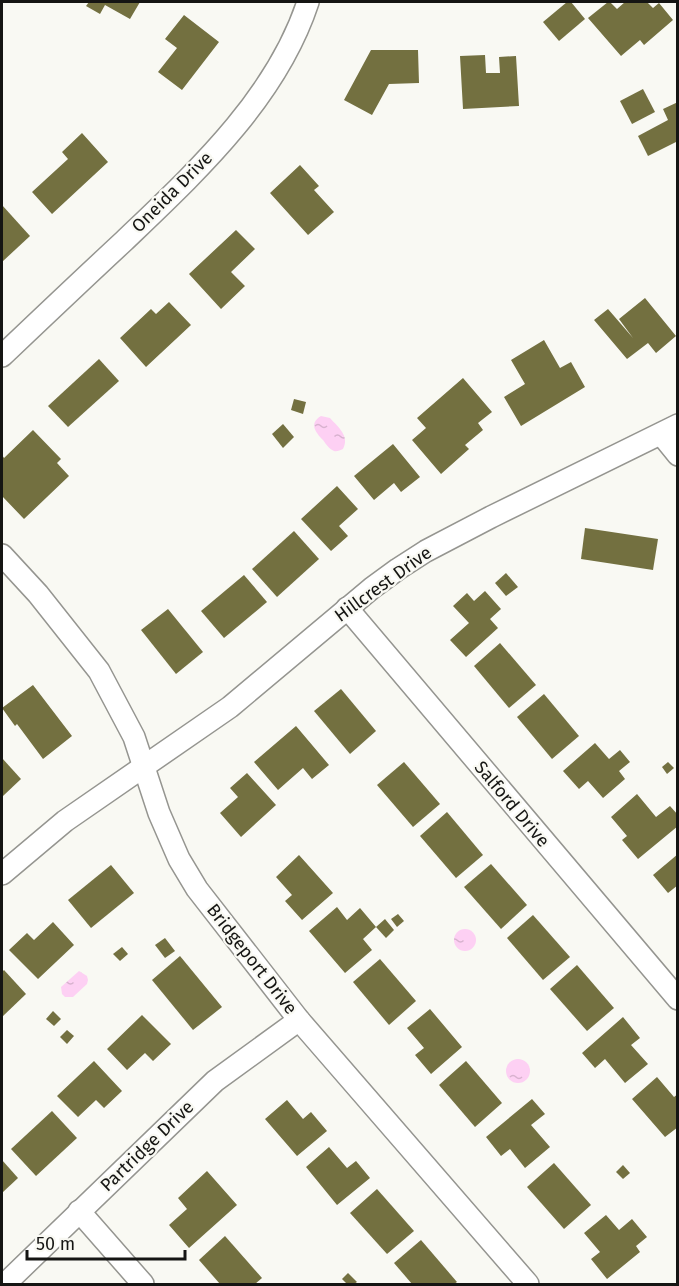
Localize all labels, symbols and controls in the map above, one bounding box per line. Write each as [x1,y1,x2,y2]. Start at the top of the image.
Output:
street label: Oneida Drive [127,147,217,237]
street label: Hillcrest Drive [330,541,436,627]
street label: Salford Drive [470,757,554,851]
street label: Bridgeport Drive [202,899,302,1019]
street label: Partridge Drive [96,1096,198,1196]
scale bar [27,1223,184,1261]
text: 50 m [36,1233,75,1255]

